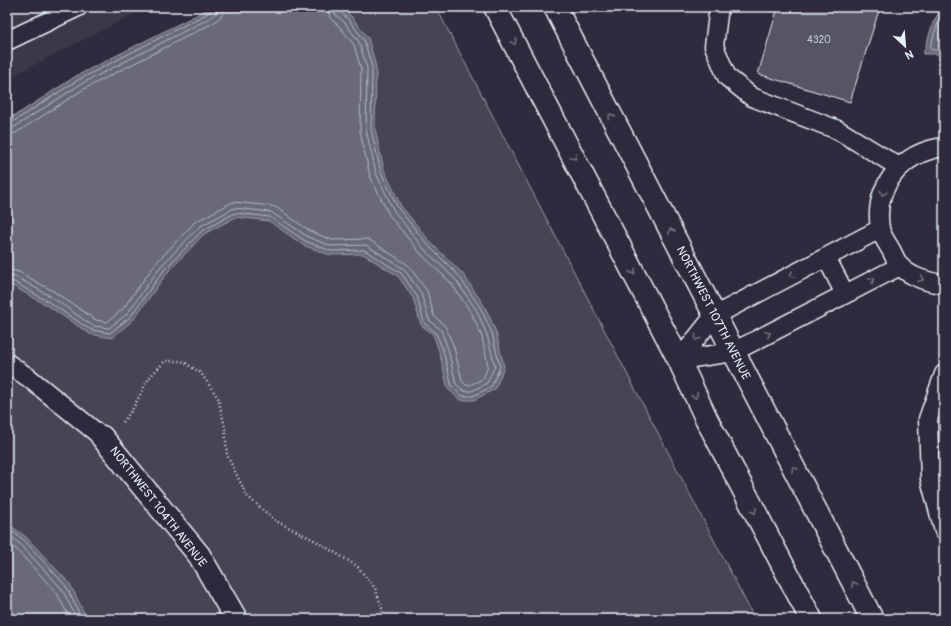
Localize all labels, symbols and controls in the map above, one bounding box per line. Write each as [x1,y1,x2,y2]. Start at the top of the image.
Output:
north arrow [885,26,925,66]
house number: 4320 [807,34,831,46]
one-way arrow [509,37,516,45]
text: N [902,47,915,62]
one-way arrow [608,112,616,120]
one-way arrow [569,153,576,160]
one-way arrow [879,189,888,196]
one-way arrow [668,228,675,235]
street label: NORTHWEST 107TH AVENUE [673,244,753,382]
one-way arrow [629,268,636,275]
one-way arrow [788,270,796,278]
one-way arrow [917,274,924,282]
one-way arrow [868,277,876,285]
one-way arrow [764,331,771,339]
one-way arrow [694,333,701,340]
one-way arrow [690,391,698,399]
street label: NORTHWEST 104TH AVENUE [106,444,210,570]
one-way arrow [791,466,799,473]
one-way arrow [750,507,757,515]
one-way arrow [851,581,858,589]

